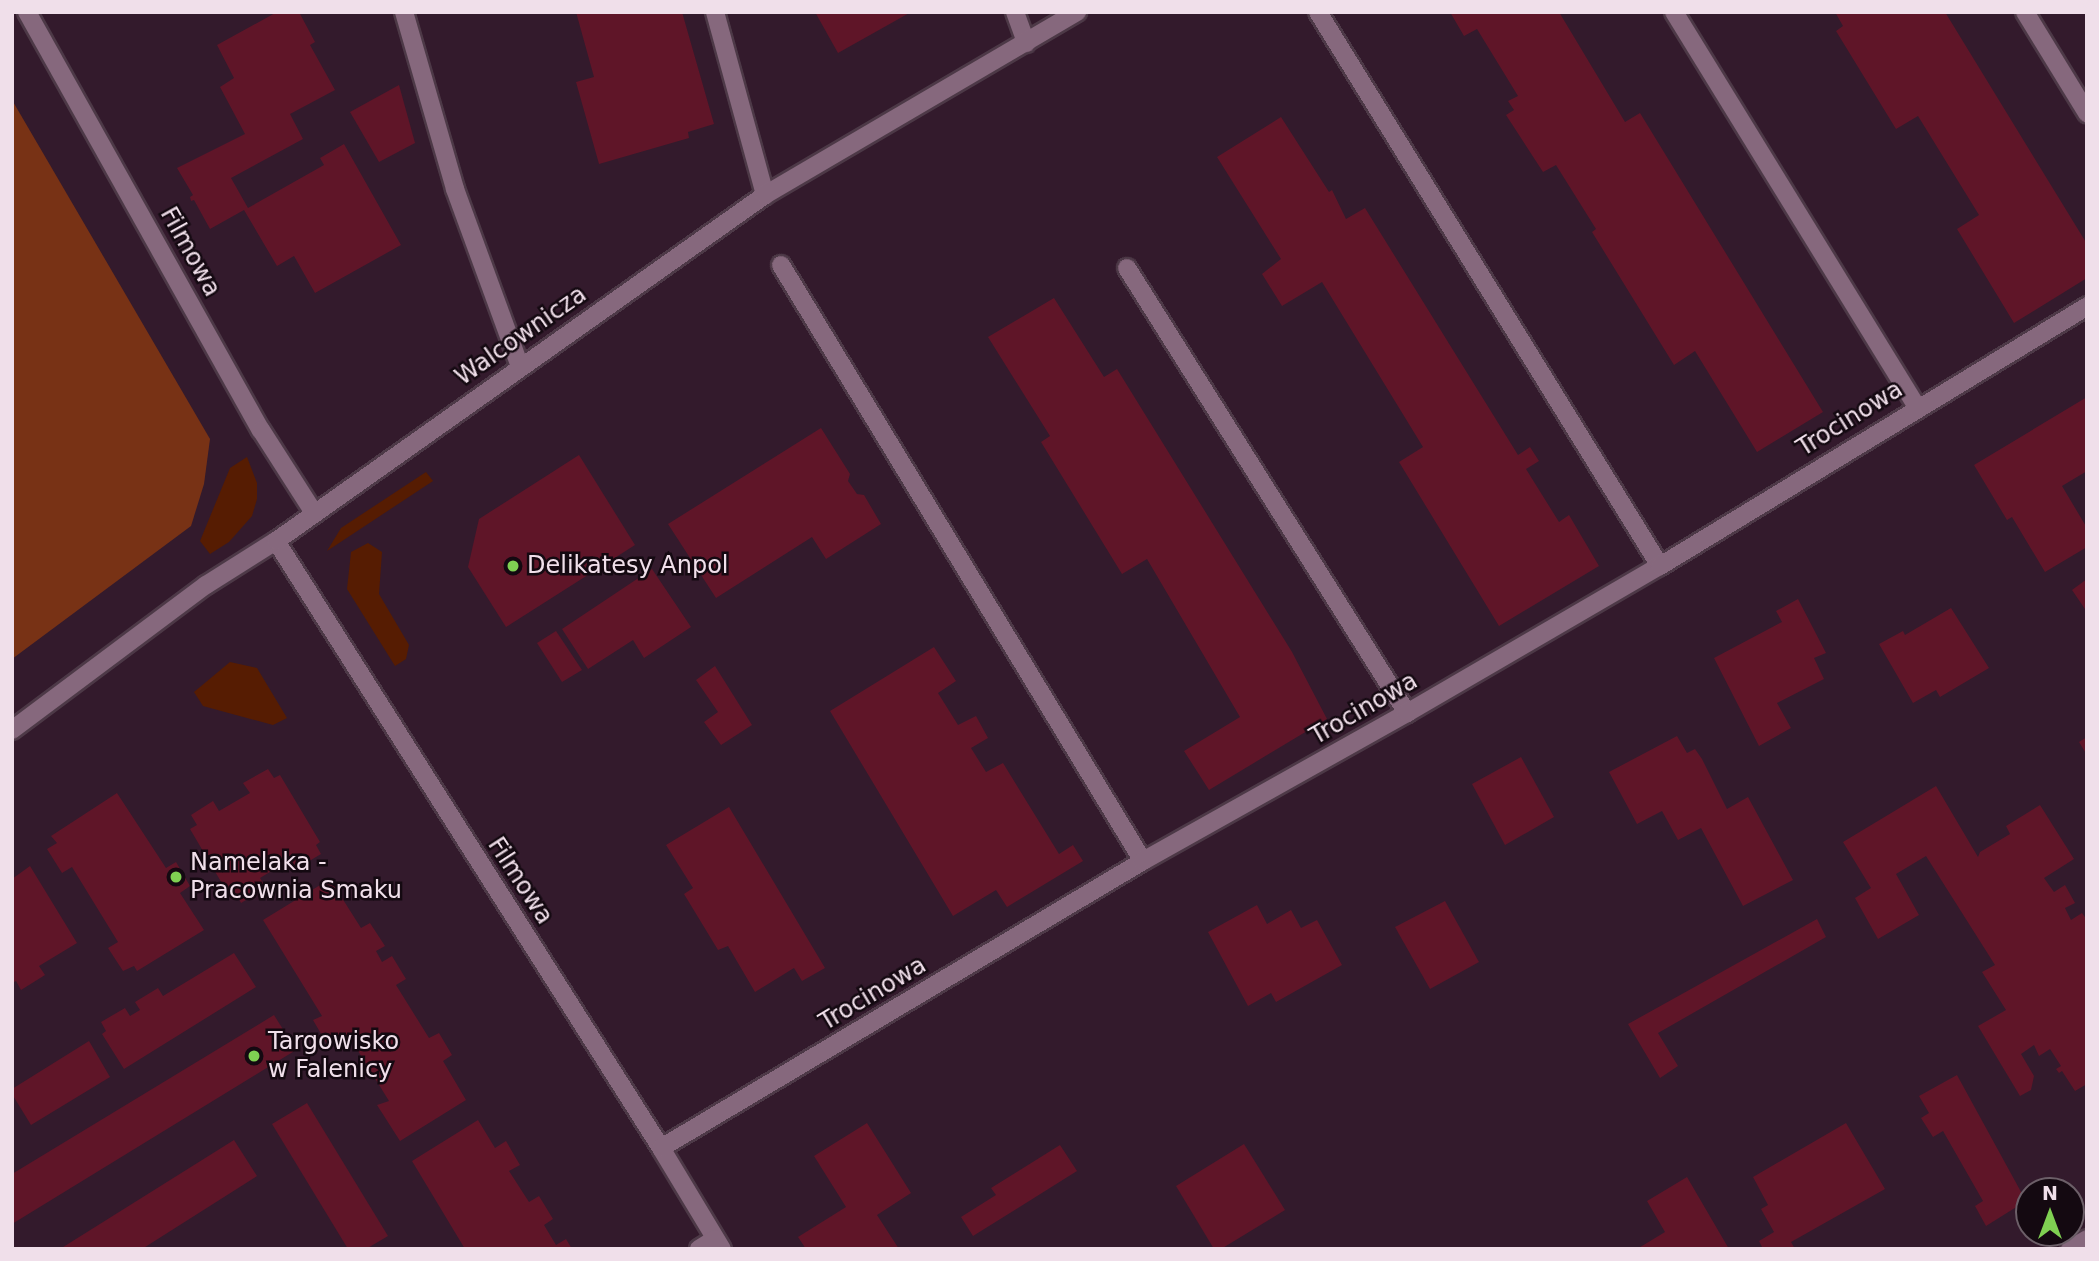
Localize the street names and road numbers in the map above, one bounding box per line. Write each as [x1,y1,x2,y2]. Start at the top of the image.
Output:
street label: Filmowa [154,202,226,302]
street label: Walcownicza [450,280,592,392]
street label: Trocinowa [1792,375,1908,463]
street label: Trocinowa [1305,667,1423,751]
street label: Filmowa [481,832,559,930]
street label: Trocinowa [814,951,932,1037]

